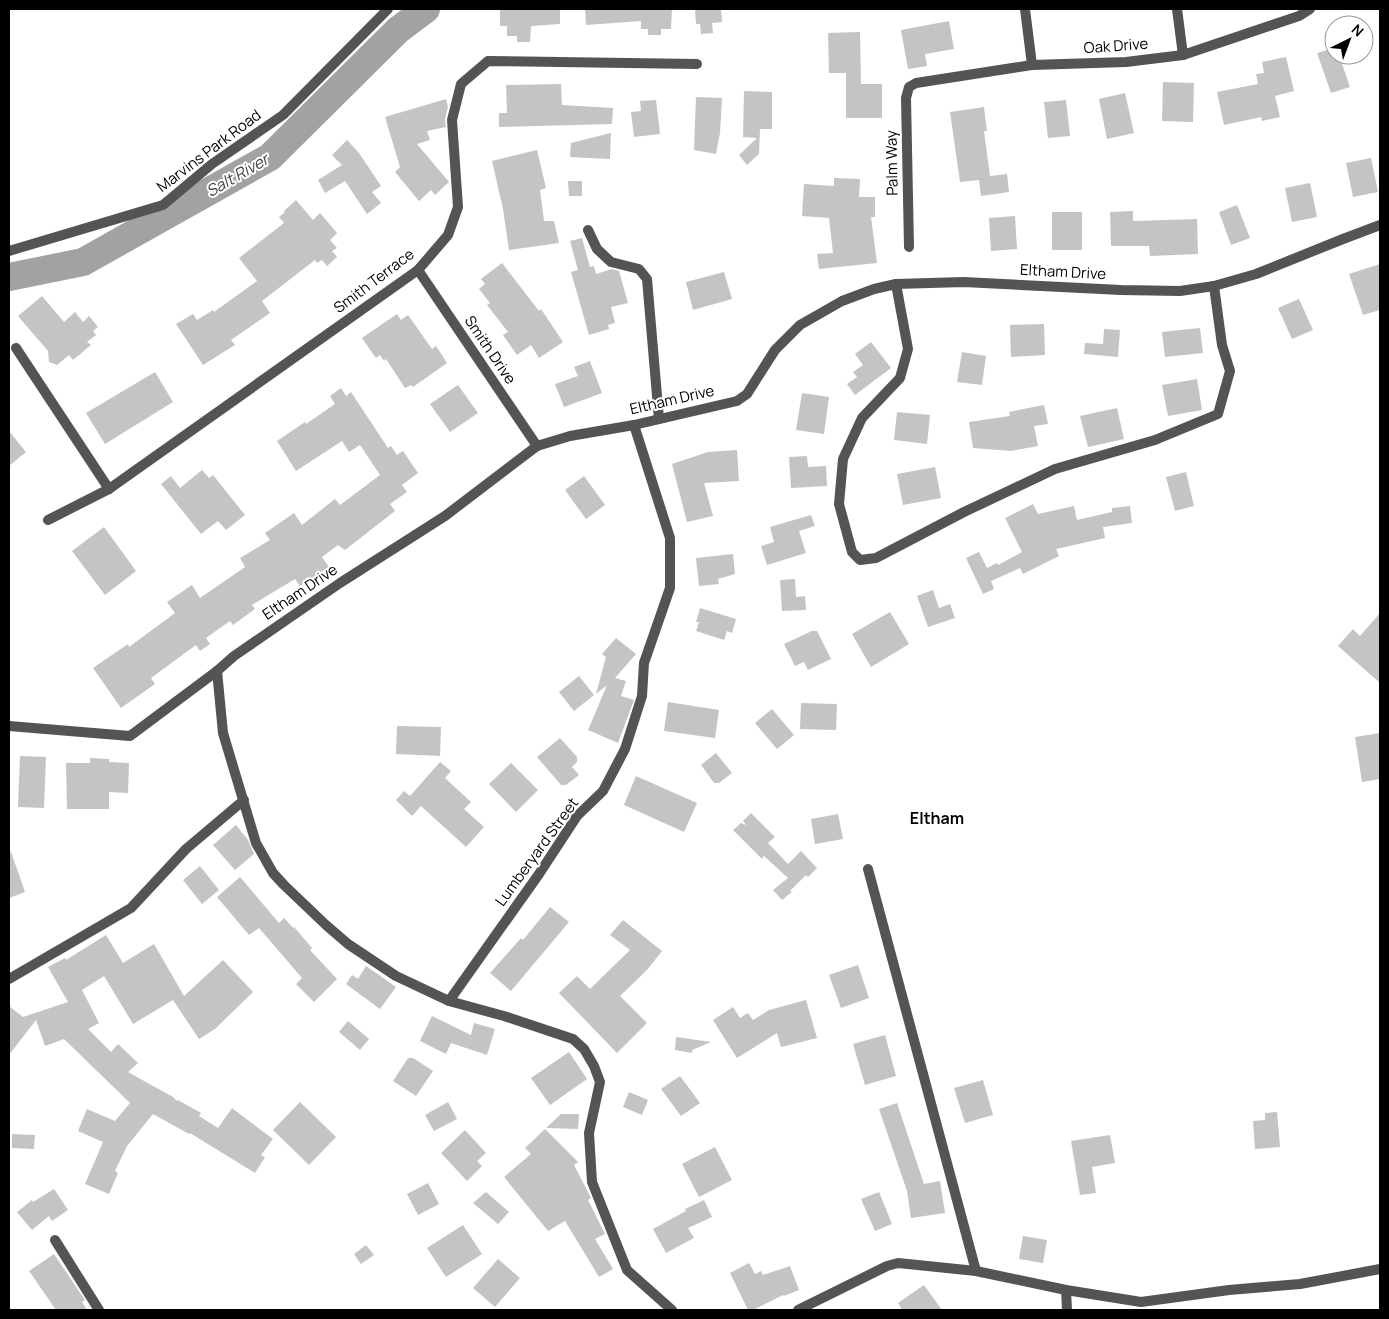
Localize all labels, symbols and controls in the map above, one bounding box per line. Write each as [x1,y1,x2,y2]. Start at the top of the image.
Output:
north arrow [1324,15,1374,65]
text: N [1348,20,1368,40]
street label: Oak Drive [1083,33,1149,58]
street label: Marvins Park Road [152,104,265,197]
street label: Palm Way [880,130,903,196]
water label: Salt River [202,147,274,202]
street label: Smith Terrace [329,243,418,318]
street label: Eltham Drive [1019,259,1107,284]
street label: Smith Drive [460,311,521,388]
street label: Eltham Drive [628,380,716,419]
street label: Eltham Drive [258,559,341,624]
street label: Lumberyard Street [490,793,583,910]
district label: Eltham [910,807,964,829]

